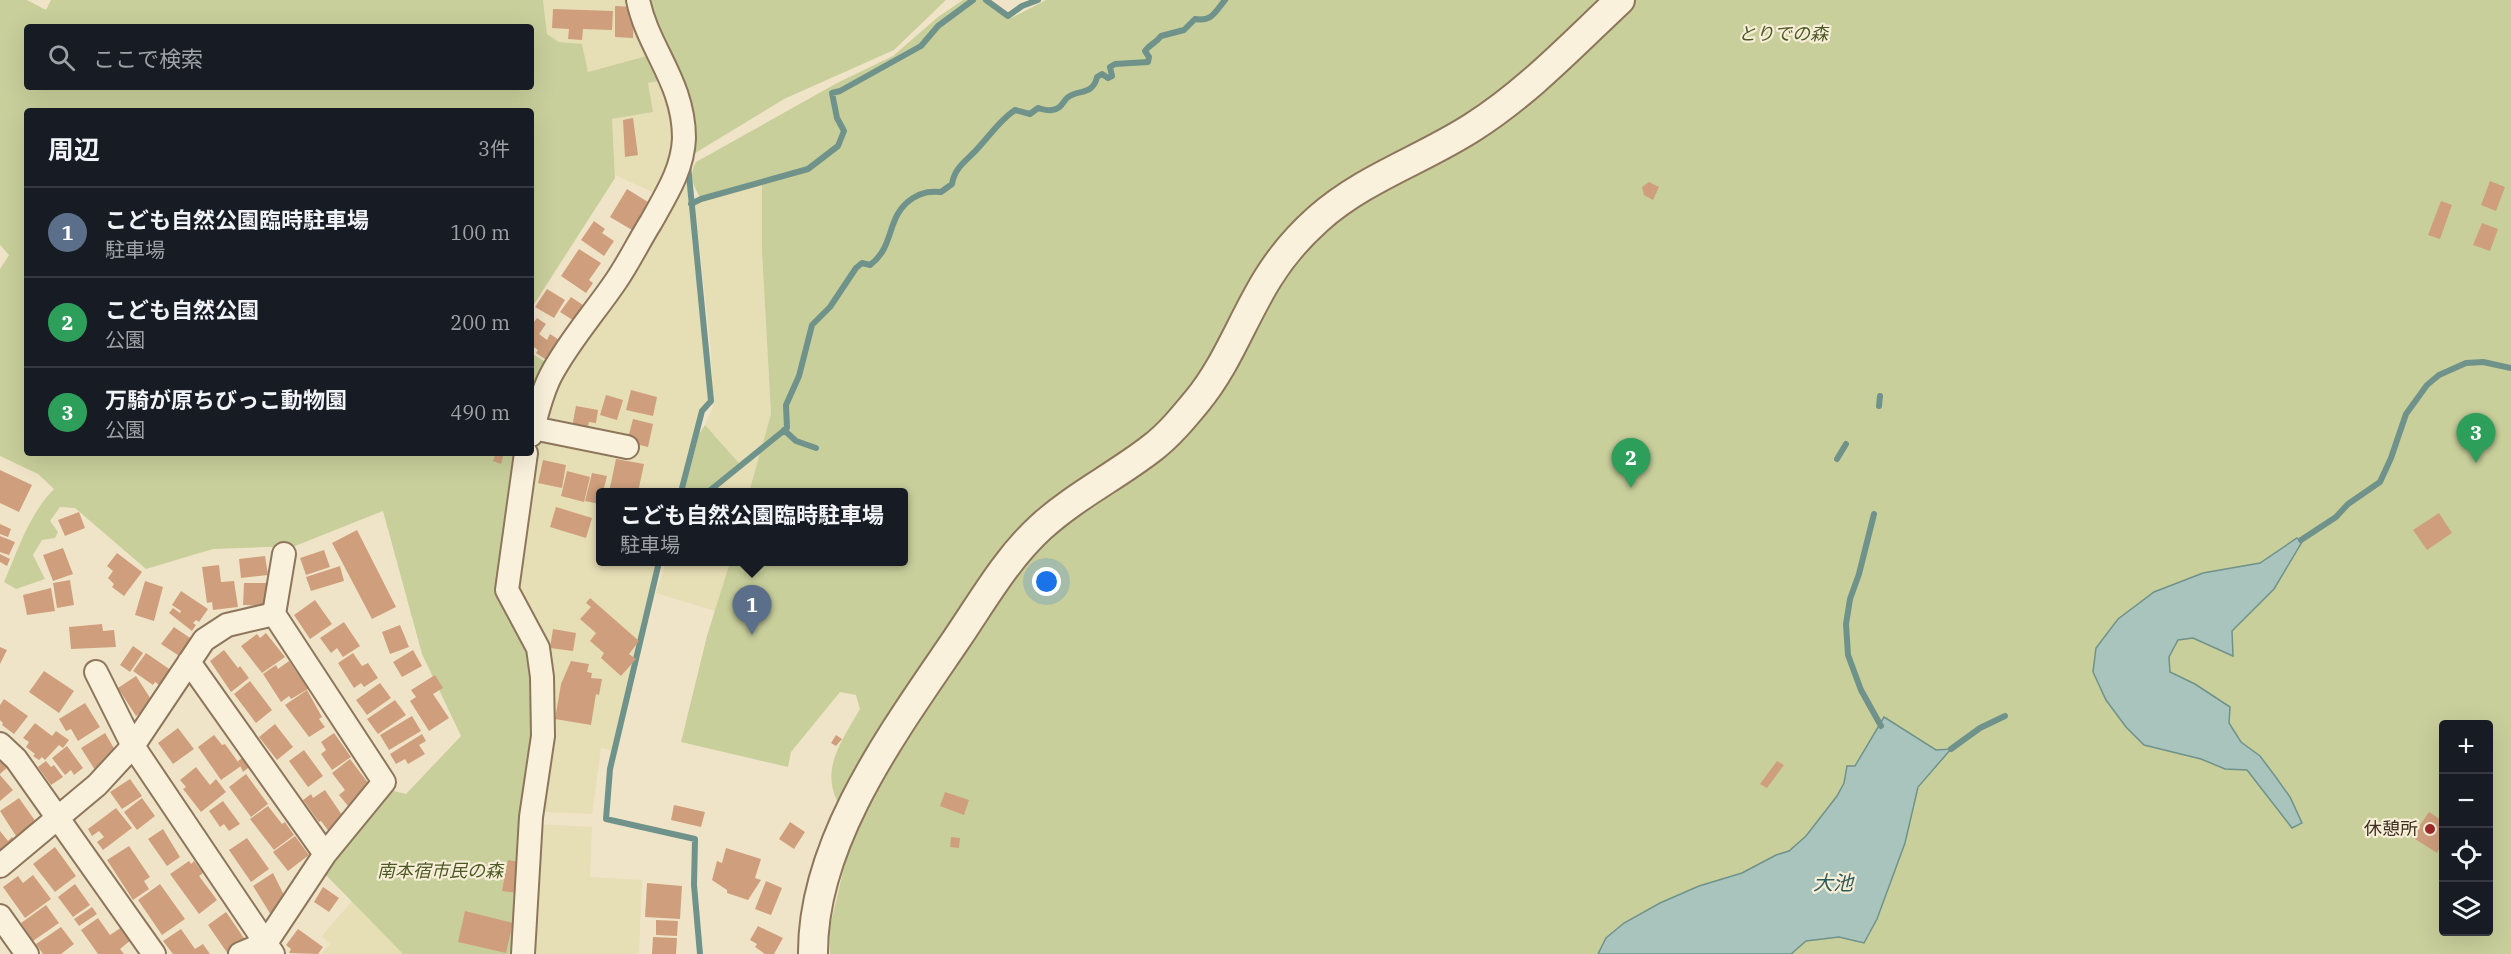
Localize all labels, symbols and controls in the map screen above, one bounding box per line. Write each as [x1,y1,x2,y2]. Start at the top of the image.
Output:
park label: とりでの森 [1738,22,1830,45]
search box [24,24,534,90]
icon: search [45,41,78,74]
text: ここで検索 [93,44,203,73]
text: 周辺 [48,132,100,166]
text: 3件 [478,135,510,162]
text: こども自然公園臨時駐車場 [105,205,369,234]
text: 1 [62,219,74,246]
text: 100 m [450,219,510,246]
text: 駐車場 [105,236,165,263]
text: こども自然公園 [105,295,259,324]
text: 2 [62,309,74,336]
text: 200 m [450,309,510,336]
text: 公園 [105,326,145,353]
text: 万騎が原ちびっこ動物園 [105,385,347,414]
text: 3 [62,399,74,426]
text: 490 m [450,399,510,426]
pin: 3 [2456,414,2496,463]
text: 公園 [105,416,145,443]
pin: 2 [1612,438,1650,488]
popup [596,488,908,566]
text: こども自然公園臨時駐車場 [620,500,884,529]
text: 駐車場 [620,531,680,558]
your location [1032,567,1061,596]
pin: 1 [732,586,771,635]
map controls [2439,720,2493,936]
button: + [2439,720,2493,774]
button: − [2439,774,2493,828]
place label: 休憩所 [2364,817,2418,840]
marker: 休憩所 [2423,822,2437,836]
button: locate [2439,828,2493,882]
park label: 南本宿市民の森 [377,859,505,882]
water label: 大池 [1813,869,1855,896]
button: layers [2439,882,2493,936]

